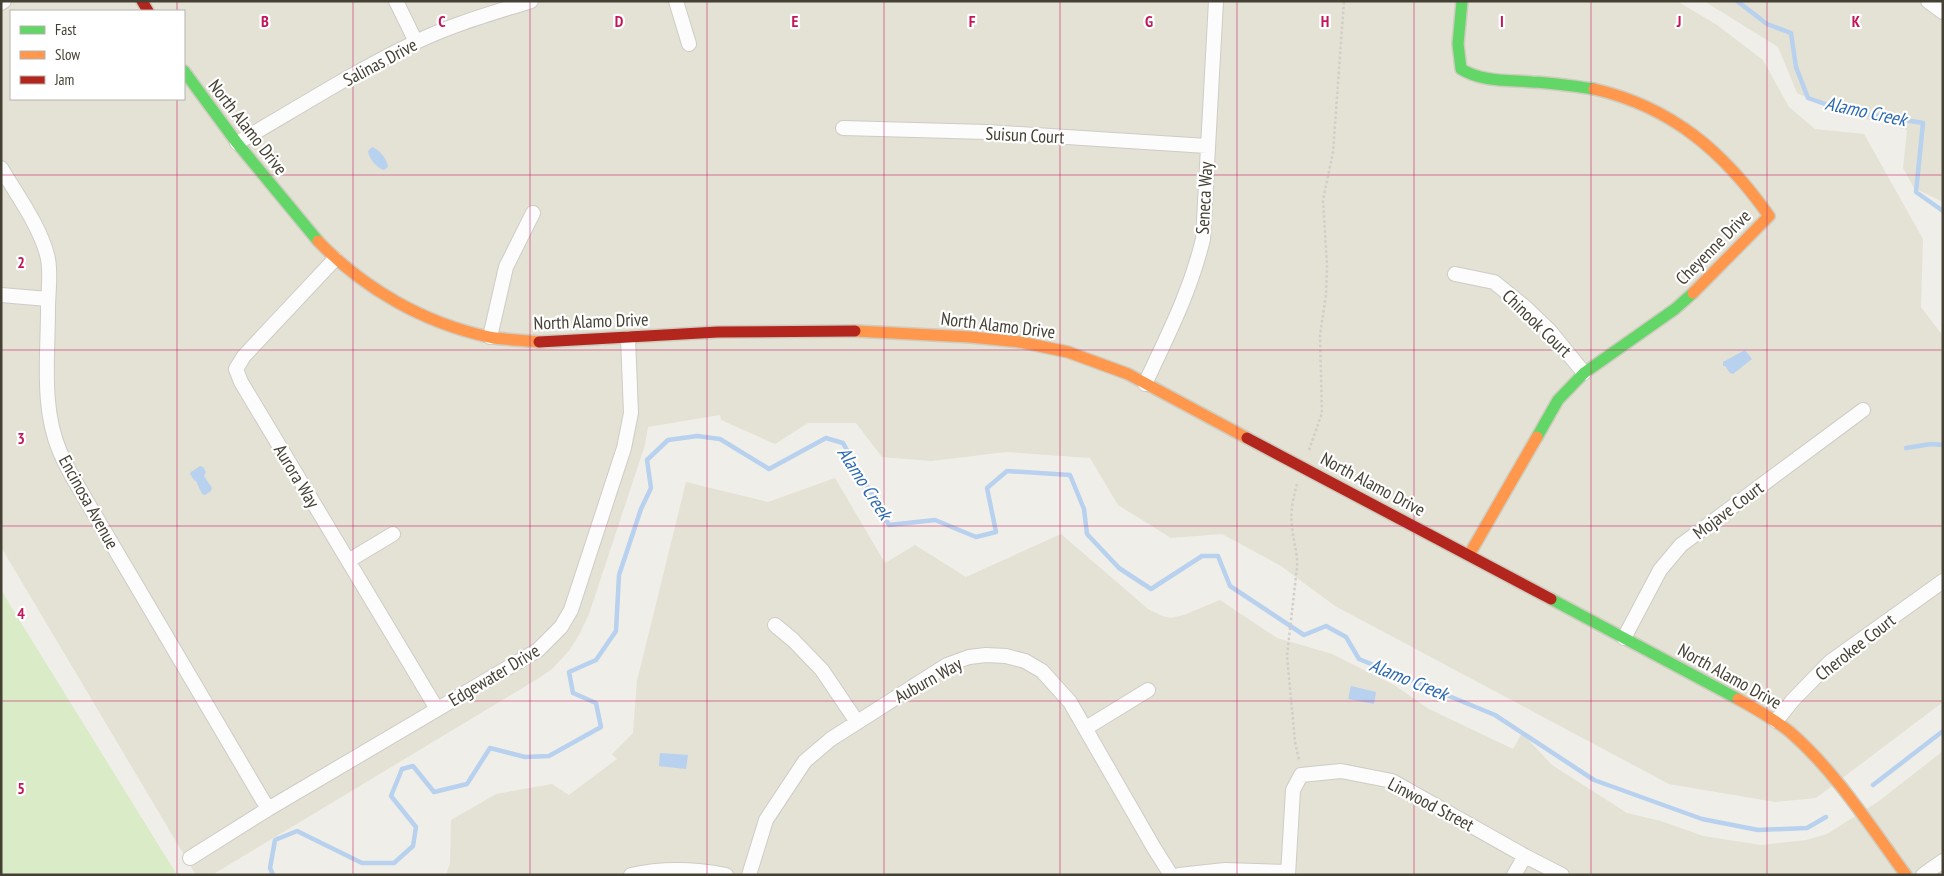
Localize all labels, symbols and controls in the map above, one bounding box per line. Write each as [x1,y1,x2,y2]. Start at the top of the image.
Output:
legend [10,10,185,100]
text: B [261,11,269,31]
text: C [438,11,446,31]
text: D [615,11,624,31]
text: E [792,11,799,31]
text: F [969,11,976,31]
text: G [1145,11,1153,31]
text: H [1321,11,1329,31]
text: I [1500,11,1504,31]
text: J [1676,11,1681,31]
text: K [1852,11,1861,31]
text: Fast [55,20,76,39]
street label: Salinas Drive [339,33,421,91]
text: Slow [55,45,80,64]
text: Jam [54,70,74,89]
street label: North Alamo Drive [204,75,292,179]
water label: Alamo Creek [1823,91,1911,132]
street label: Suisun Court [985,121,1065,149]
street label: Seneca Way [1191,161,1217,235]
street label: Cheyenne Drive [1670,204,1756,290]
text: 2 [17,252,25,272]
street label: Chinook Court [1498,284,1577,362]
street label: North Alamo Drive [940,307,1056,343]
street label: North Alamo Drive [533,308,649,334]
text: 3 [17,428,25,448]
street label: Aurora Way [269,440,325,512]
water label: Alamo Creek [833,442,899,526]
street label: North Alamo Drive [1317,447,1429,521]
street label: Encinosa Avenue [54,451,124,553]
street label: Mojave Court [1688,476,1768,544]
text: 4 [17,603,25,623]
street label: Cherokee Court [1810,609,1900,685]
street label: North Alamo Drive [1674,638,1786,714]
street label: Edgewater Drive [444,639,544,711]
street label: Auburn Way [890,652,966,708]
water label: Alamo Creek [1366,652,1454,707]
street label: Linwood Street [1384,772,1478,836]
text: 5 [17,778,25,798]

